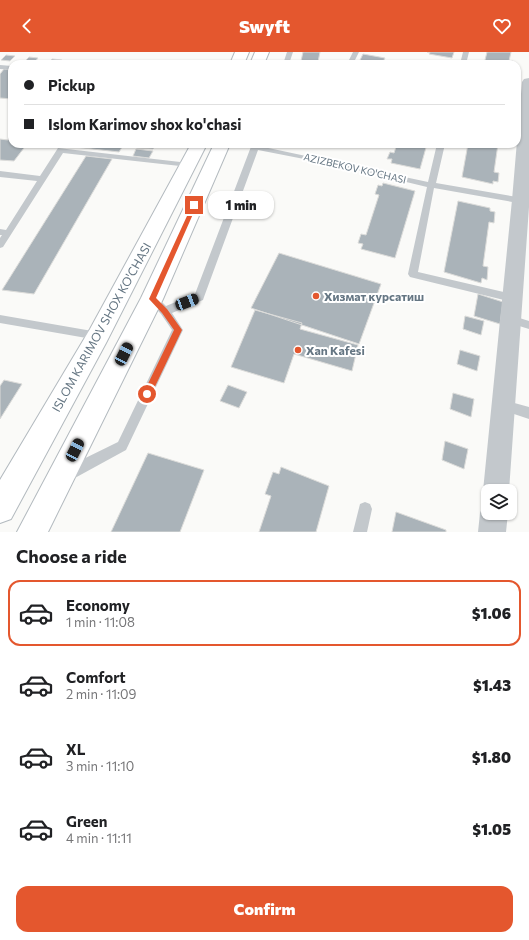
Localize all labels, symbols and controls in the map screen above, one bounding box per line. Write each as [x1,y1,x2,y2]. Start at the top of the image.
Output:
icon: back [16,15,38,37]
text: Swyft [239,15,290,37]
icon: heart [491,15,513,37]
text: Pickup [48,76,95,94]
text: Islom Karimov shox ko'chasi [48,115,241,133]
street label: AZIZBEKOV KO'CHASI [302,150,408,186]
callout: 1 min [208,191,274,219]
route end [185,196,203,214]
text: 1 min [225,197,257,213]
street label: ISLOM KARIMOV SHOX KO'CHASI [49,240,153,414]
place label: Хизмат курсатиш [324,289,424,303]
marker: Хизмат курсатиш [311,291,321,301]
car [174,292,200,312]
car [113,341,135,367]
place label: Xan Kafesi [306,343,365,357]
marker: Xan Kafesi [293,345,303,355]
route start [138,385,156,403]
car [64,437,86,463]
map controls [481,484,517,520]
button: layers [481,484,517,520]
text: Choose a ride [16,545,127,567]
icon: car [18,595,54,631]
text: Economy [66,596,130,614]
text: $1.06 [472,604,511,622]
text: 1 min · 11:08 [66,614,135,630]
icon: car [18,667,54,703]
text: Comfort [66,668,126,686]
text: $1.43 [473,676,511,694]
text: 2 min · 11:09 [66,686,136,702]
icon: car [18,739,54,775]
text: XL [66,740,85,758]
text: $1.80 [472,748,511,766]
text: 3 min · 11:10 [66,758,134,774]
icon: car [18,811,54,847]
text: Green [66,812,107,830]
text: $1.05 [472,820,511,838]
text: 4 min · 11:11 [66,830,132,846]
button: Confirm [16,886,513,932]

